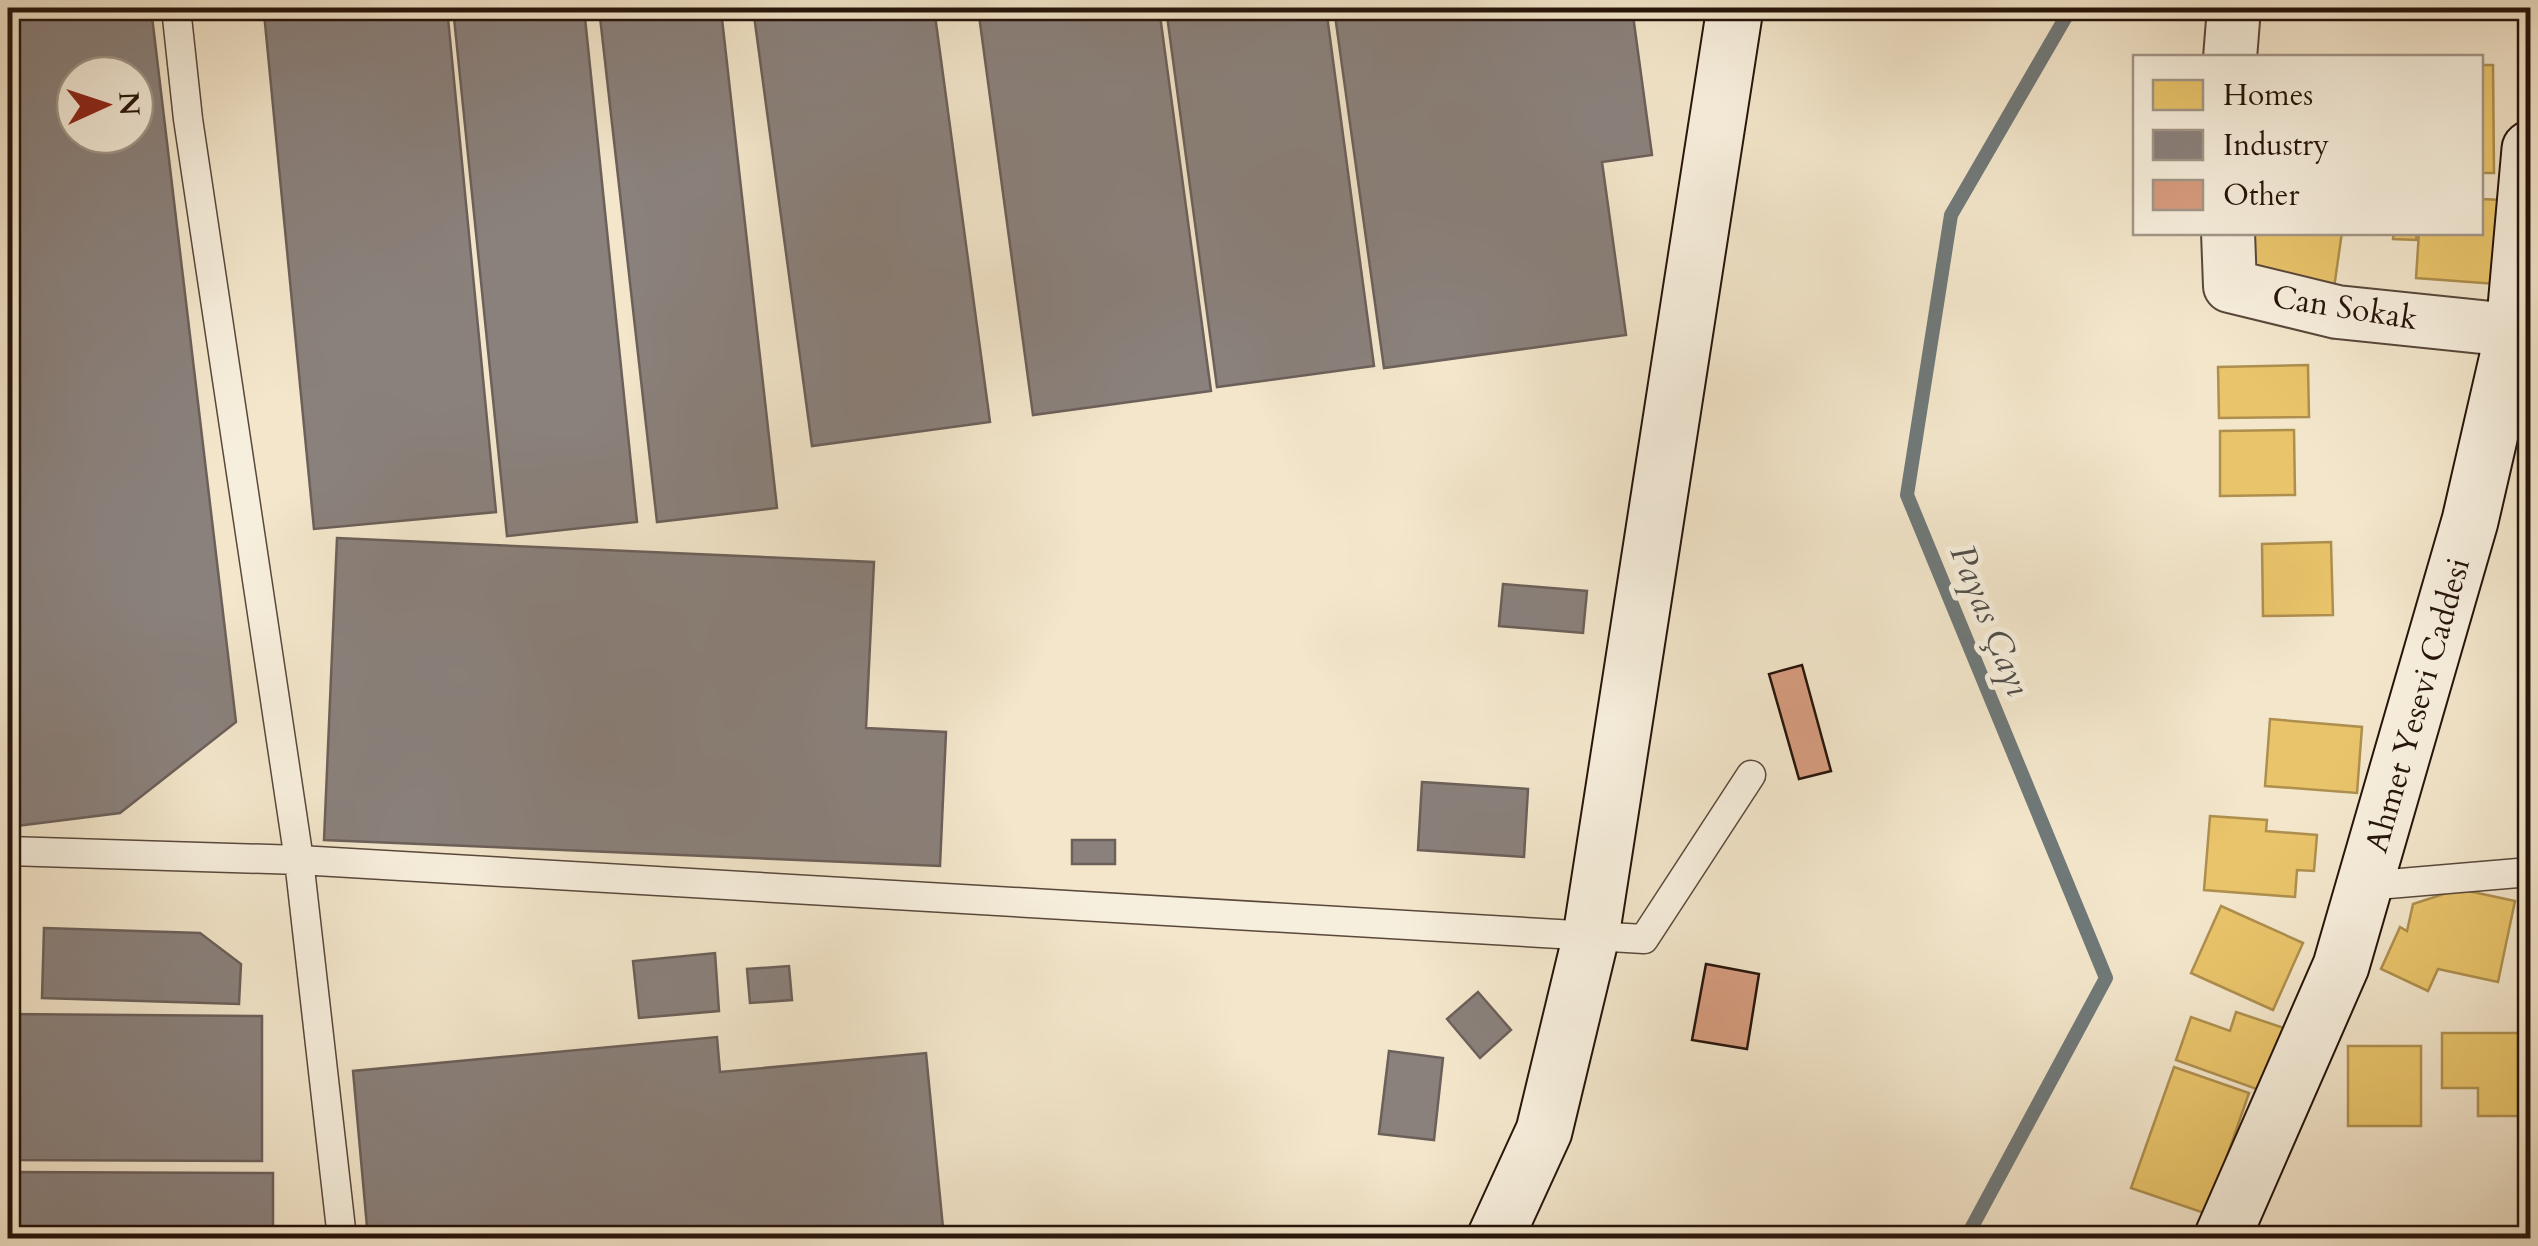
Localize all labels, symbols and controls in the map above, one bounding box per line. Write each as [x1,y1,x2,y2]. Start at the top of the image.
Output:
north arrow [55,55,155,155]
legend [2133,55,2483,235]
text: Homes [2223,75,2313,116]
text: N [109,91,149,117]
text: Industry [2223,125,2329,166]
text: Other [2223,175,2299,216]
street label: Can Sokak [2269,275,2421,341]
water label: Payas Çayı [1938,538,2042,703]
street label: Ahmet Yesevi Caddesi [2355,553,2481,858]

